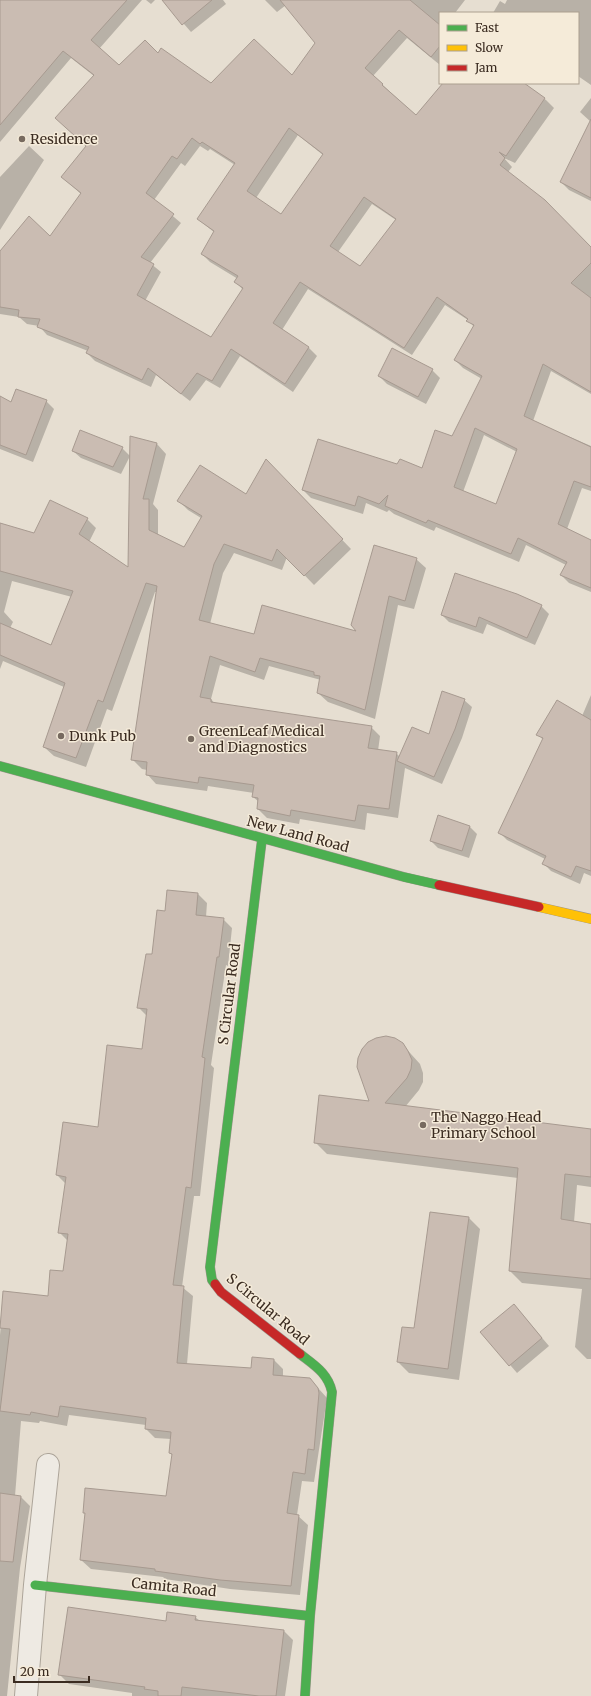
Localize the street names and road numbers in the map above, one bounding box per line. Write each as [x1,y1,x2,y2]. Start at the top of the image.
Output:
street label: New Land Road [245,812,352,856]
street label: S Circular Road [214,942,244,1046]
street label: S Circular Road [223,1269,313,1349]
street label: Camita Road [131,1574,218,1600]

